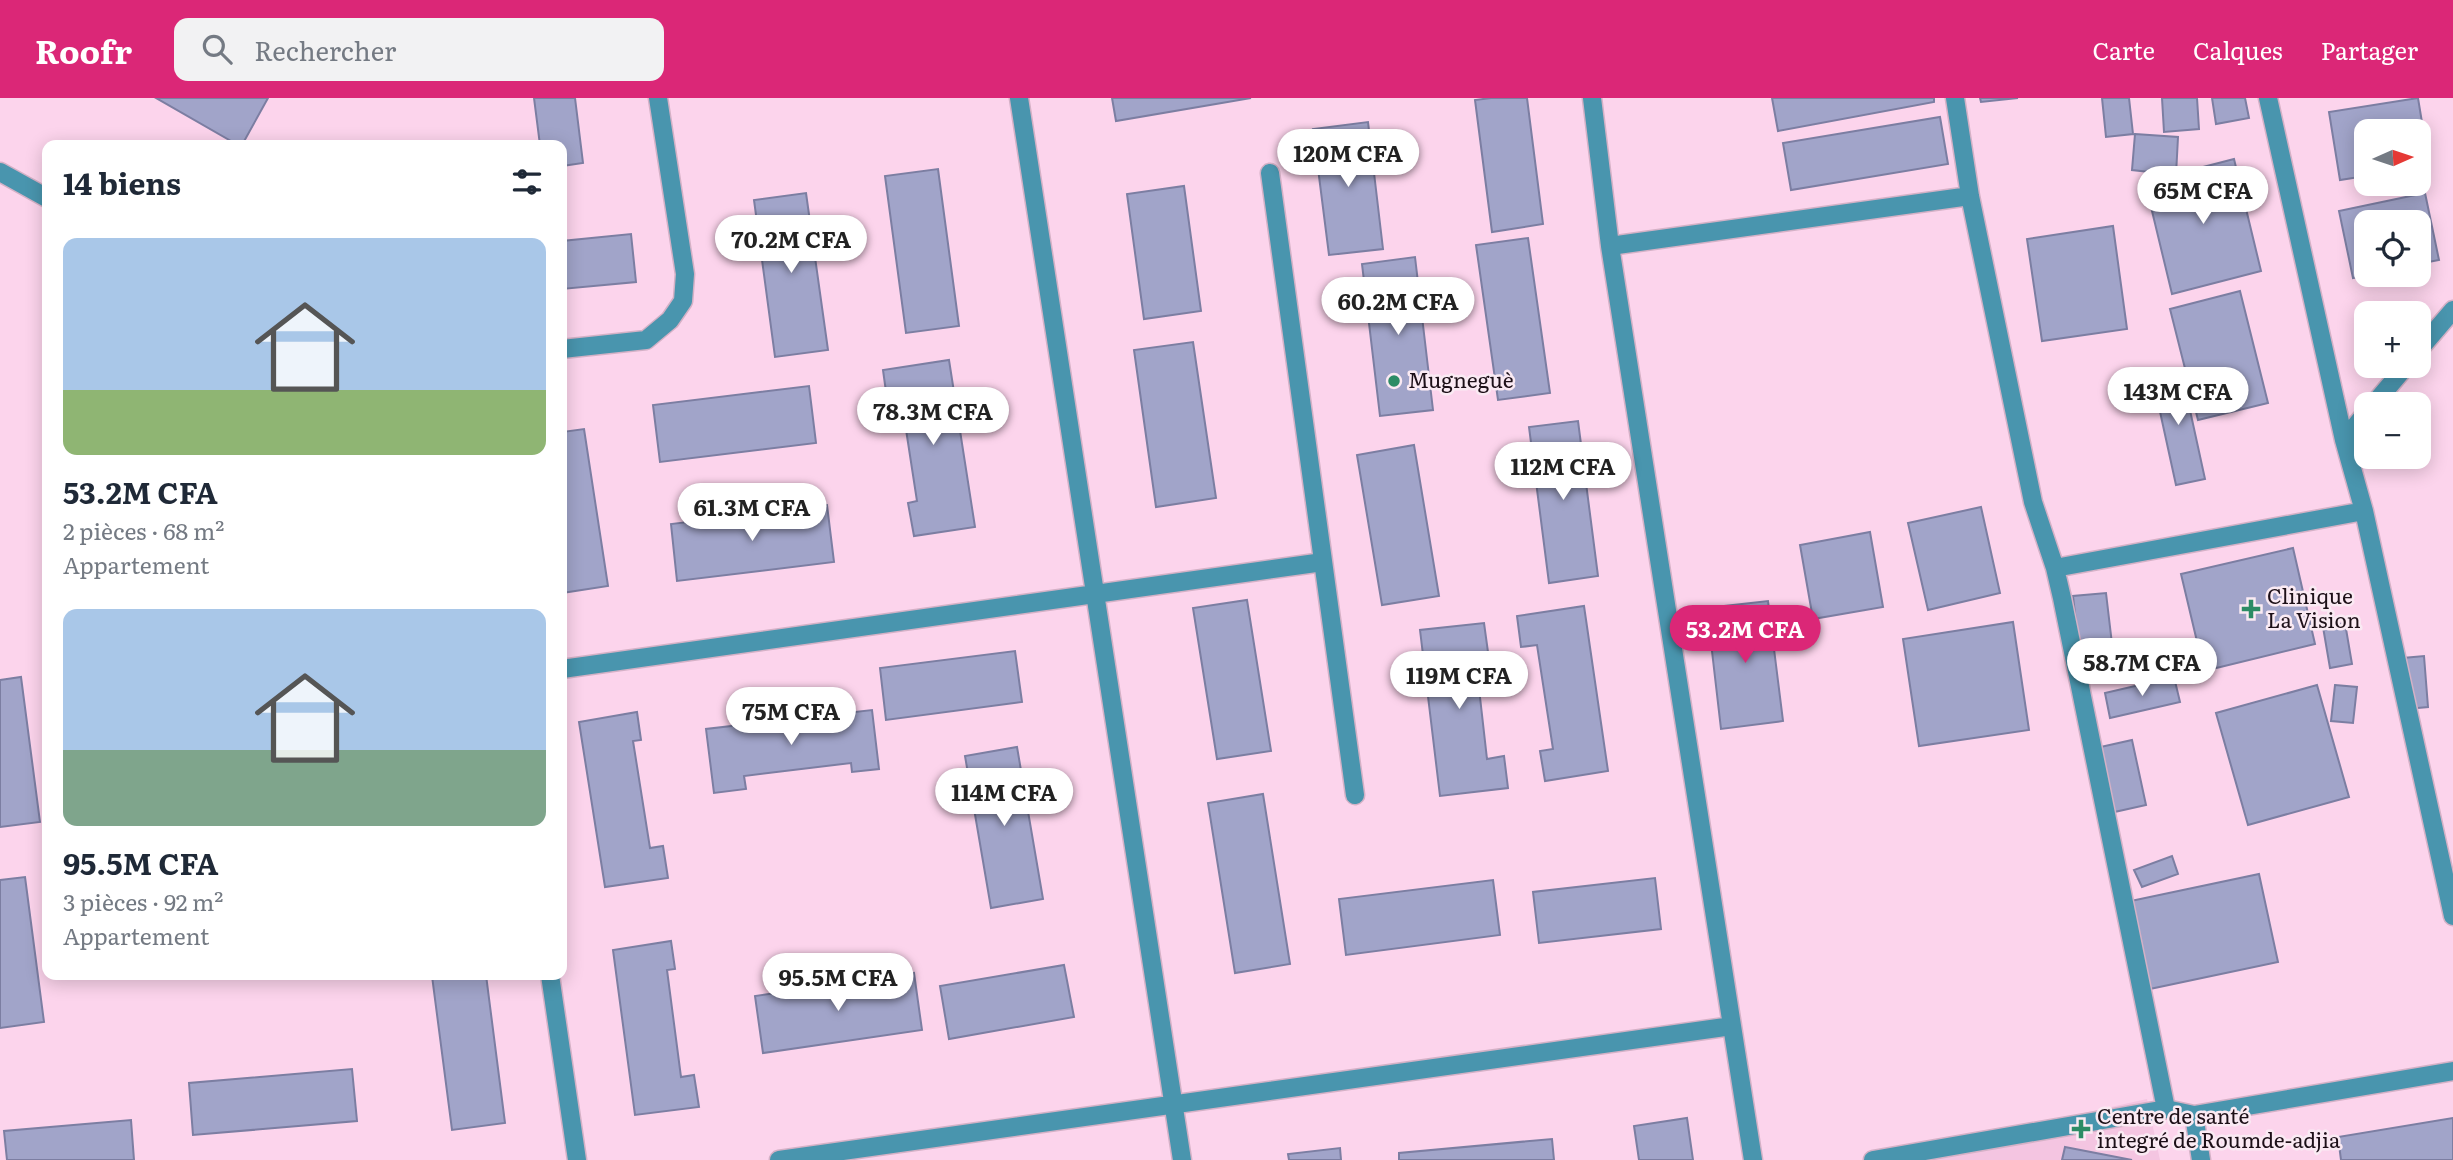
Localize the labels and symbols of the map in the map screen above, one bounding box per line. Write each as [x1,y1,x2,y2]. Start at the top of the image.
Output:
north arrow [2354,119,2431,196]
pin: 120M CFA [1276,130,1420,189]
pin: 65M CFA [2138,166,2268,226]
pin: 70.2M CFA [711,216,871,275]
pin: 60.2M CFA [1318,278,1478,337]
place label: Mugneguè [1408,363,1514,394]
pin: 143M CFA [2106,368,2250,427]
marker: Mugneguè [1386,373,1402,389]
pin: 78.3M CFA [853,388,1013,447]
pin: 112M CFA [1491,442,1635,502]
pin: 61.3M CFA [672,484,832,543]
place label: Clinique La Vision [2267,579,2361,634]
marker: Clinique La Vision [2241,599,2261,619]
pin: 53.2M CFA [1665,606,1825,665]
pin: 58.7M CFA [2062,638,2222,698]
pin: 119M CFA [1387,652,1531,711]
pin: 75M CFA [726,688,856,747]
pin: 114M CFA [932,768,1076,828]
pin: 95.5M CFA [758,954,918,1013]
place label: Centre de santé integré de Roumde-adjia [2097,1099,2341,1154]
marker: Centre de santé integré de Roumde-adjia [2071,1119,2091,1139]

